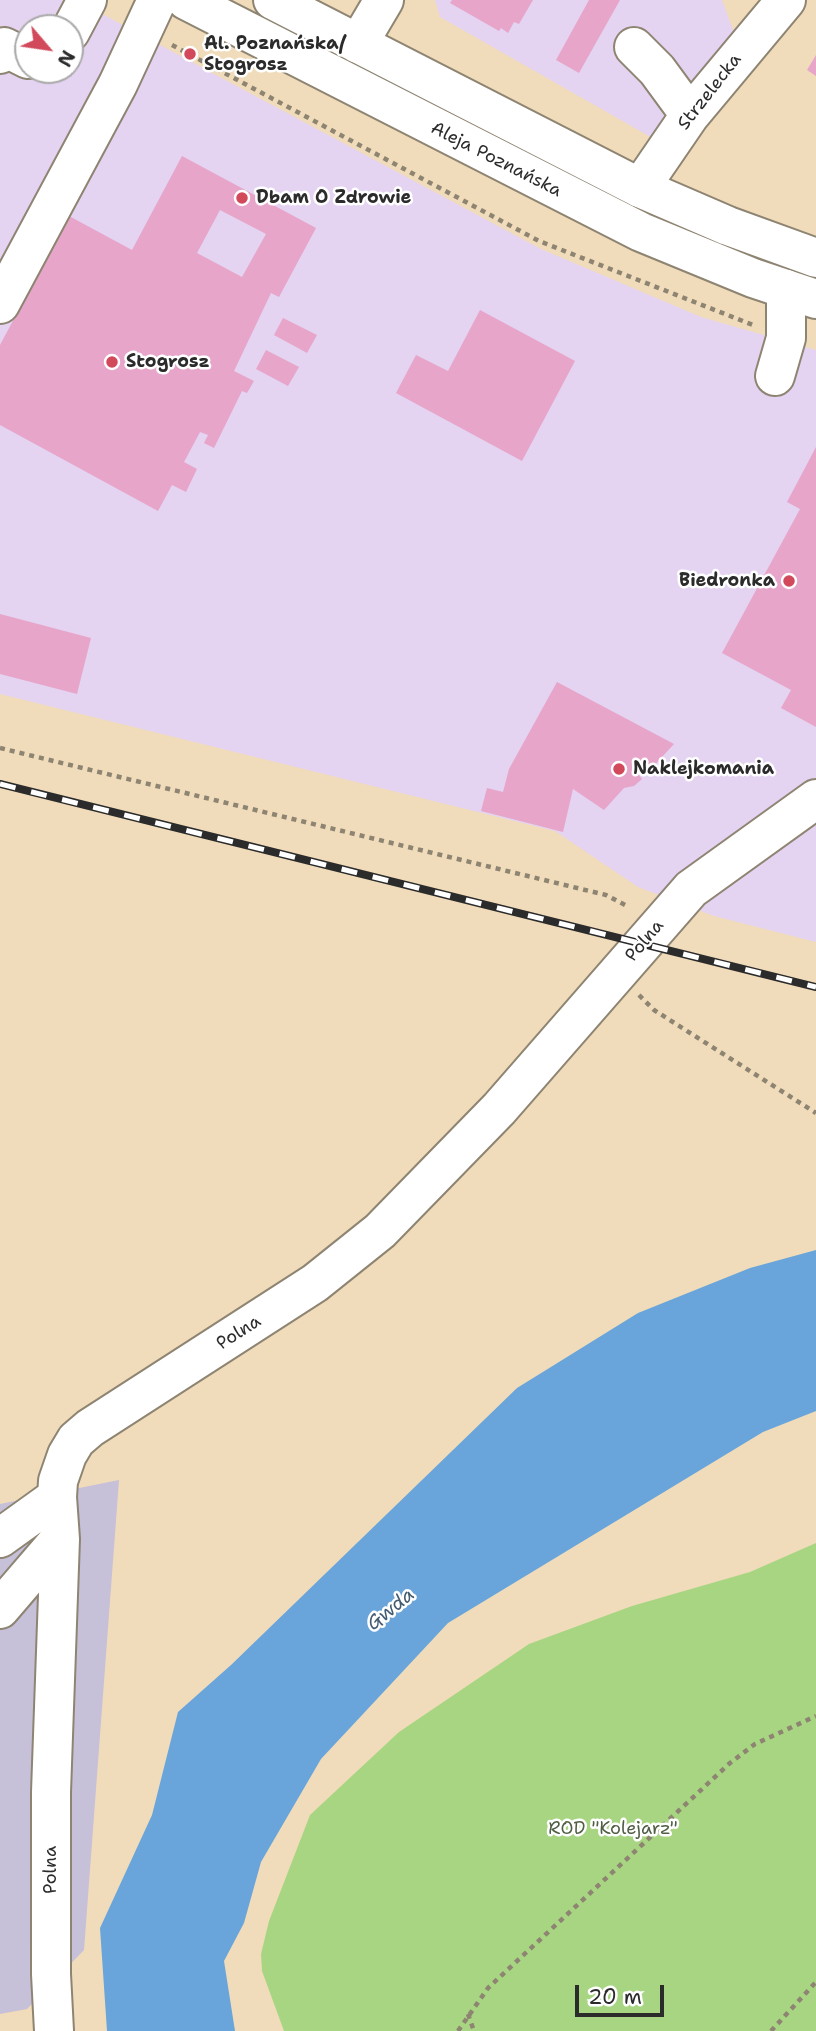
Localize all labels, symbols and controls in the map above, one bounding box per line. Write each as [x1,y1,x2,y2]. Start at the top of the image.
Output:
north arrow [14,14,84,84]
place label: Al. Poznańska/ Stogrosz [204,33,346,76]
text: N [51,46,81,71]
marker: Al. Poznańska/ Stogrosz [182,46,198,62]
street label: Strzelecka [674,50,746,134]
street label: Aleja Poznańska [427,118,565,202]
place label: Dbam O Zdrowie [256,187,411,209]
marker: Dbam O Zdrowie [234,190,250,206]
place label: Stogrosz [126,351,210,373]
marker: Stogrosz [104,354,120,370]
place label: Biedronka [679,570,775,592]
marker: Biedronka [781,573,797,589]
place label: Naklejkomania [633,758,774,780]
marker: Naklejkomania [611,761,627,777]
street label: Polna [621,916,669,966]
street label: Polna [213,1311,265,1355]
water label: Gwda [363,1584,419,1636]
park label: ROD "Kolejarz" [548,1818,678,1840]
street label: Polna [40,1846,62,1894]
scale bar [578,1972,667,2016]
text: 20 m [588,1983,642,2011]

